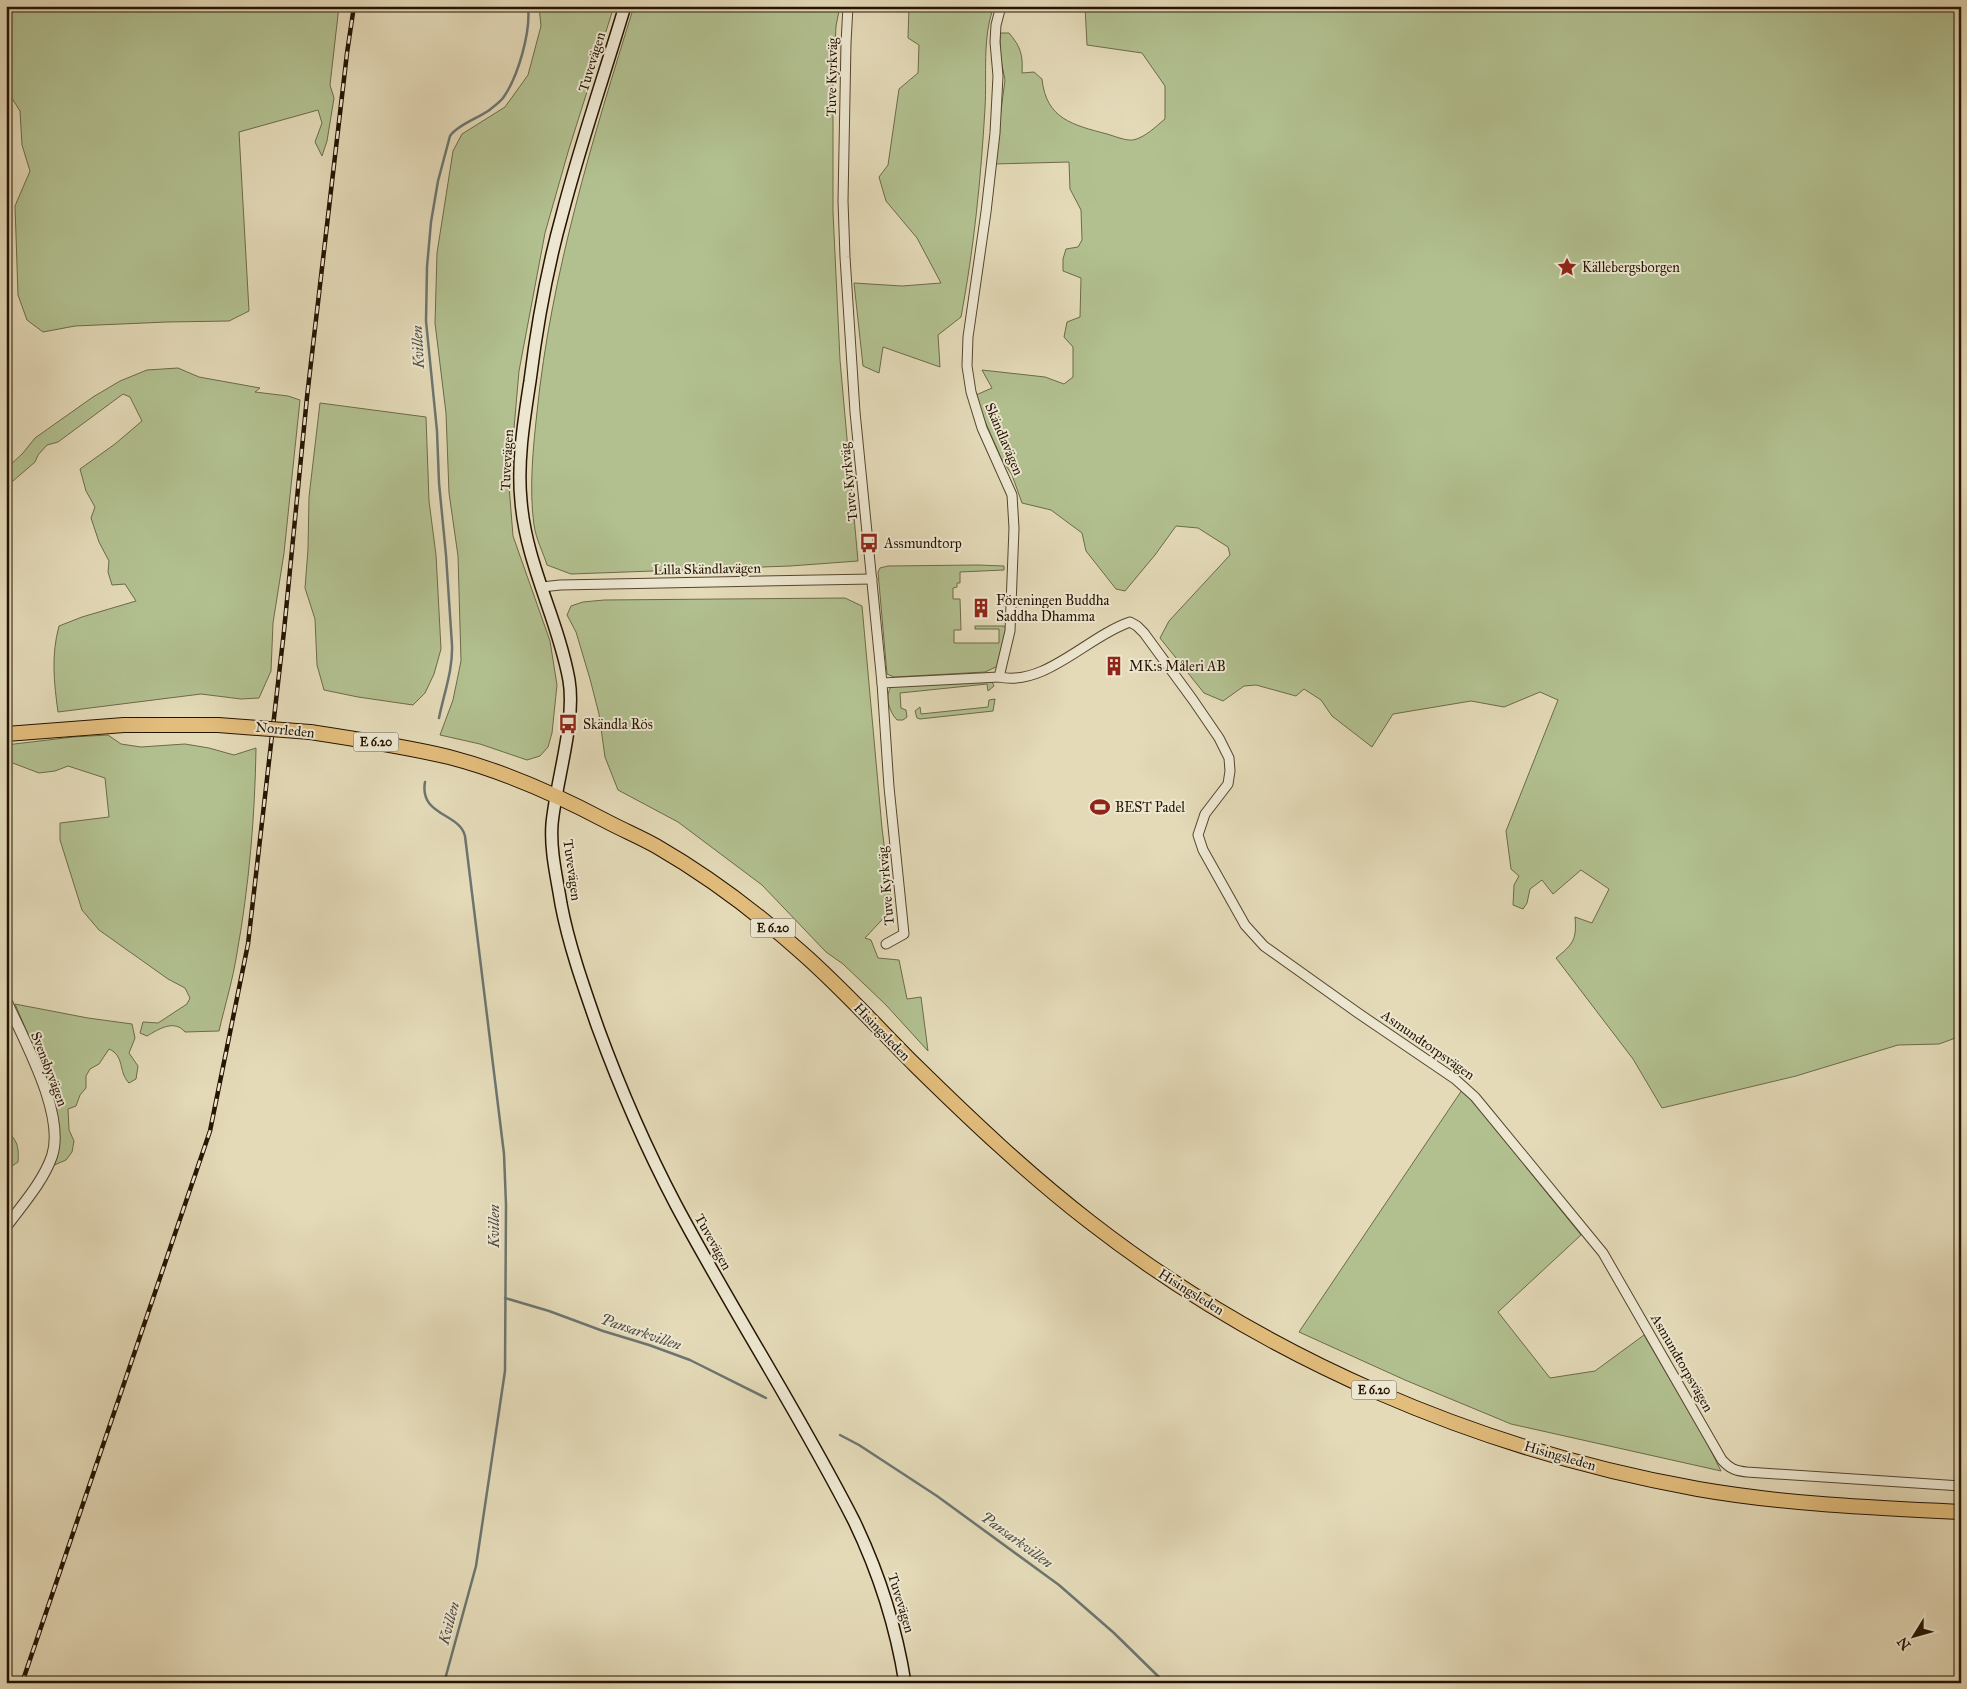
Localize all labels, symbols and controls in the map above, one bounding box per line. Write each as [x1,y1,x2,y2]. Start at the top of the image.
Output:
street label: Tuvevägen [575,30,609,94]
street label: Tuve Kyrkväg [823,37,841,117]
place icon: Källebergsborgen [1556,256,1578,278]
place label: Källebergsborgen [1582,259,1680,276]
water label: Kvillen [408,325,428,370]
street label: Skändlavägen [981,400,1027,478]
street label: Tuvevägen [497,428,517,491]
street label: Tuve Kyrkväg [836,441,862,522]
bus stop icon: Assmundtorp [858,532,880,554]
place label: Assmundtorp [883,535,962,552]
street label: Lilla Skändlavägen [653,560,761,578]
place label: Föreningen Buddha Saddha Dhamma [996,592,1110,625]
building icon: Föreningen Buddha Saddha Dhamma [970,597,992,619]
building icon: MK:s Måleri AB [1103,655,1125,677]
place label: MK:s Måleri AB [1129,658,1226,675]
bus stop icon: Skändla Rös [557,713,579,735]
place label: Skändla Rös [583,716,653,733]
street label: Norrleden [255,718,316,742]
road number: E 6.20 [354,732,398,752]
sports icon: BEST Padel [1089,796,1111,818]
place label: BEST Padel [1115,799,1185,816]
street label: Tuvevägen [559,838,585,902]
street label: Tuve Kyrkväg [874,845,898,926]
road number: E 6.20 [750,918,796,938]
street label: Hisingsleden [850,999,914,1065]
street label: Asmundtorpsvägen [1377,1006,1478,1084]
street label: Svensbyvägen [27,1029,71,1109]
water label: Kvillen [485,1204,503,1249]
street label: Tuvevägen [691,1211,736,1273]
street label: Hisingsleden [1155,1265,1227,1319]
water label: Pansarkvillen [598,1310,684,1354]
street label: Asmundtorpsvägen [1647,1310,1717,1415]
road number: E 6.20 [1352,1380,1396,1400]
street label: Hisingsleden [1522,1438,1598,1475]
water label: Pansarkvillen [978,1508,1056,1572]
street label: Tuvevägen [884,1571,918,1635]
water label: Kvillen [434,1600,463,1647]
north arrow [1890,1612,1940,1662]
text: N [1894,1634,1914,1653]

